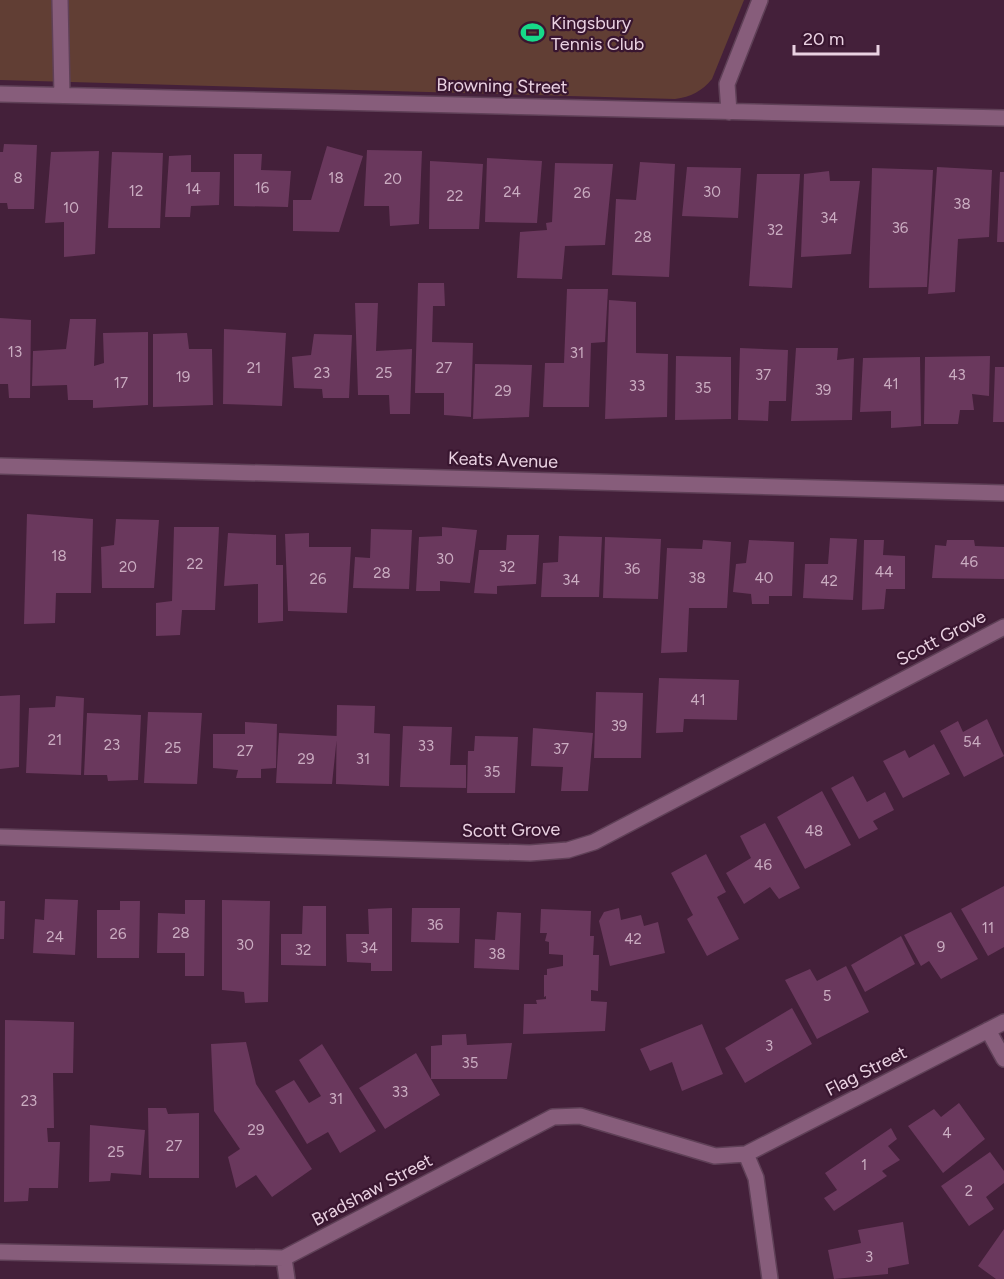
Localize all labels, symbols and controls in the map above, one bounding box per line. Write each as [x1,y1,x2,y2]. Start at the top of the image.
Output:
place label: Kingsbury Tennis Club [551,12,644,55]
scale bar [794,18,878,56]
sports icon: Kingsbury Tennis Club [520,20,546,46]
text: 20 m [803,28,844,50]
street label: Browning Street [436,74,568,98]
house number: 8 [13,169,23,187]
house number: 18 [328,169,344,187]
house number: 20 [384,170,402,188]
house number: 16 [255,179,270,197]
house number: 14 [185,180,201,198]
house number: 12 [129,182,143,200]
house number: 24 [503,183,521,201]
house number: 30 [703,183,721,201]
house number: 26 [574,184,591,202]
house number: 22 [447,187,463,205]
house number: 38 [953,195,971,213]
house number: 10 [63,199,79,217]
house number: 34 [820,209,838,227]
house number: 36 [892,219,909,237]
house number: 32 [767,221,783,239]
house number: 28 [634,228,652,246]
house number: 13 [8,343,22,361]
house number: 31 [570,344,584,362]
house number: 21 [247,359,261,377]
house number: 27 [436,359,452,377]
house number: 23 [314,364,330,382]
house number: 25 [375,364,393,382]
house number: 37 [755,366,771,384]
house number: 43 [948,366,966,384]
house number: 19 [176,368,190,386]
house number: 17 [114,374,128,392]
house number: 41 [883,375,899,393]
house number: 33 [629,377,645,395]
house number: 35 [695,379,711,397]
house number: 39 [815,381,831,399]
house number: 29 [495,382,511,400]
street label: Keats Avenue [447,447,559,473]
house number: 18 [51,547,67,565]
house number: 30 [436,550,454,568]
house number: 46 [960,553,978,571]
house number: 22 [187,555,203,573]
house number: 20 [119,558,137,576]
house number: 32 [499,558,515,576]
house number: 36 [624,560,641,578]
house number: 44 [875,563,893,581]
house number: 28 [373,564,391,582]
house number: 38 [688,569,706,587]
house number: 40 [755,569,773,587]
house number: 26 [310,570,327,588]
house number: 34 [562,571,580,589]
house number: 42 [820,572,838,590]
street label: Scott Grove [892,605,990,671]
house number: 41 [690,691,706,709]
house number: 39 [611,717,627,735]
house number: 21 [48,731,62,749]
house number: 54 [963,733,981,751]
house number: 23 [104,736,120,754]
house number: 33 [418,737,434,755]
house number: 25 [164,739,182,757]
house number: 37 [553,740,569,758]
house number: 27 [237,742,253,760]
house number: 29 [298,750,314,768]
house number: 31 [356,750,370,768]
house number: 35 [484,763,500,781]
street label: Scott Grove [462,818,560,842]
house number: 48 [805,822,823,840]
house number: 46 [754,856,772,874]
house number: 36 [427,916,444,934]
house number: 11 [982,919,994,937]
house number: 28 [172,924,190,942]
house number: 26 [110,925,127,943]
house number: 24 [46,928,64,946]
house number: 42 [624,930,642,948]
house number: 30 [236,936,254,954]
house number: 9 [937,938,945,956]
house number: 34 [360,939,378,957]
house number: 32 [295,941,311,959]
house number: 38 [488,945,506,963]
house number: 5 [823,987,831,1005]
house number: 3 [765,1037,773,1055]
street label: Flag Street [822,1041,911,1101]
house number: 35 [462,1054,478,1072]
house number: 33 [392,1083,408,1101]
house number: 31 [329,1090,343,1108]
house number: 23 [21,1092,37,1110]
house number: 29 [248,1121,264,1139]
house number: 4 [942,1124,952,1142]
house number: 27 [166,1137,182,1155]
house number: 25 [107,1143,125,1161]
street label: Bradshaw Street [308,1149,436,1231]
house number: 1 [861,1156,867,1174]
house number: 2 [965,1182,973,1200]
house number: 3 [865,1248,873,1266]

